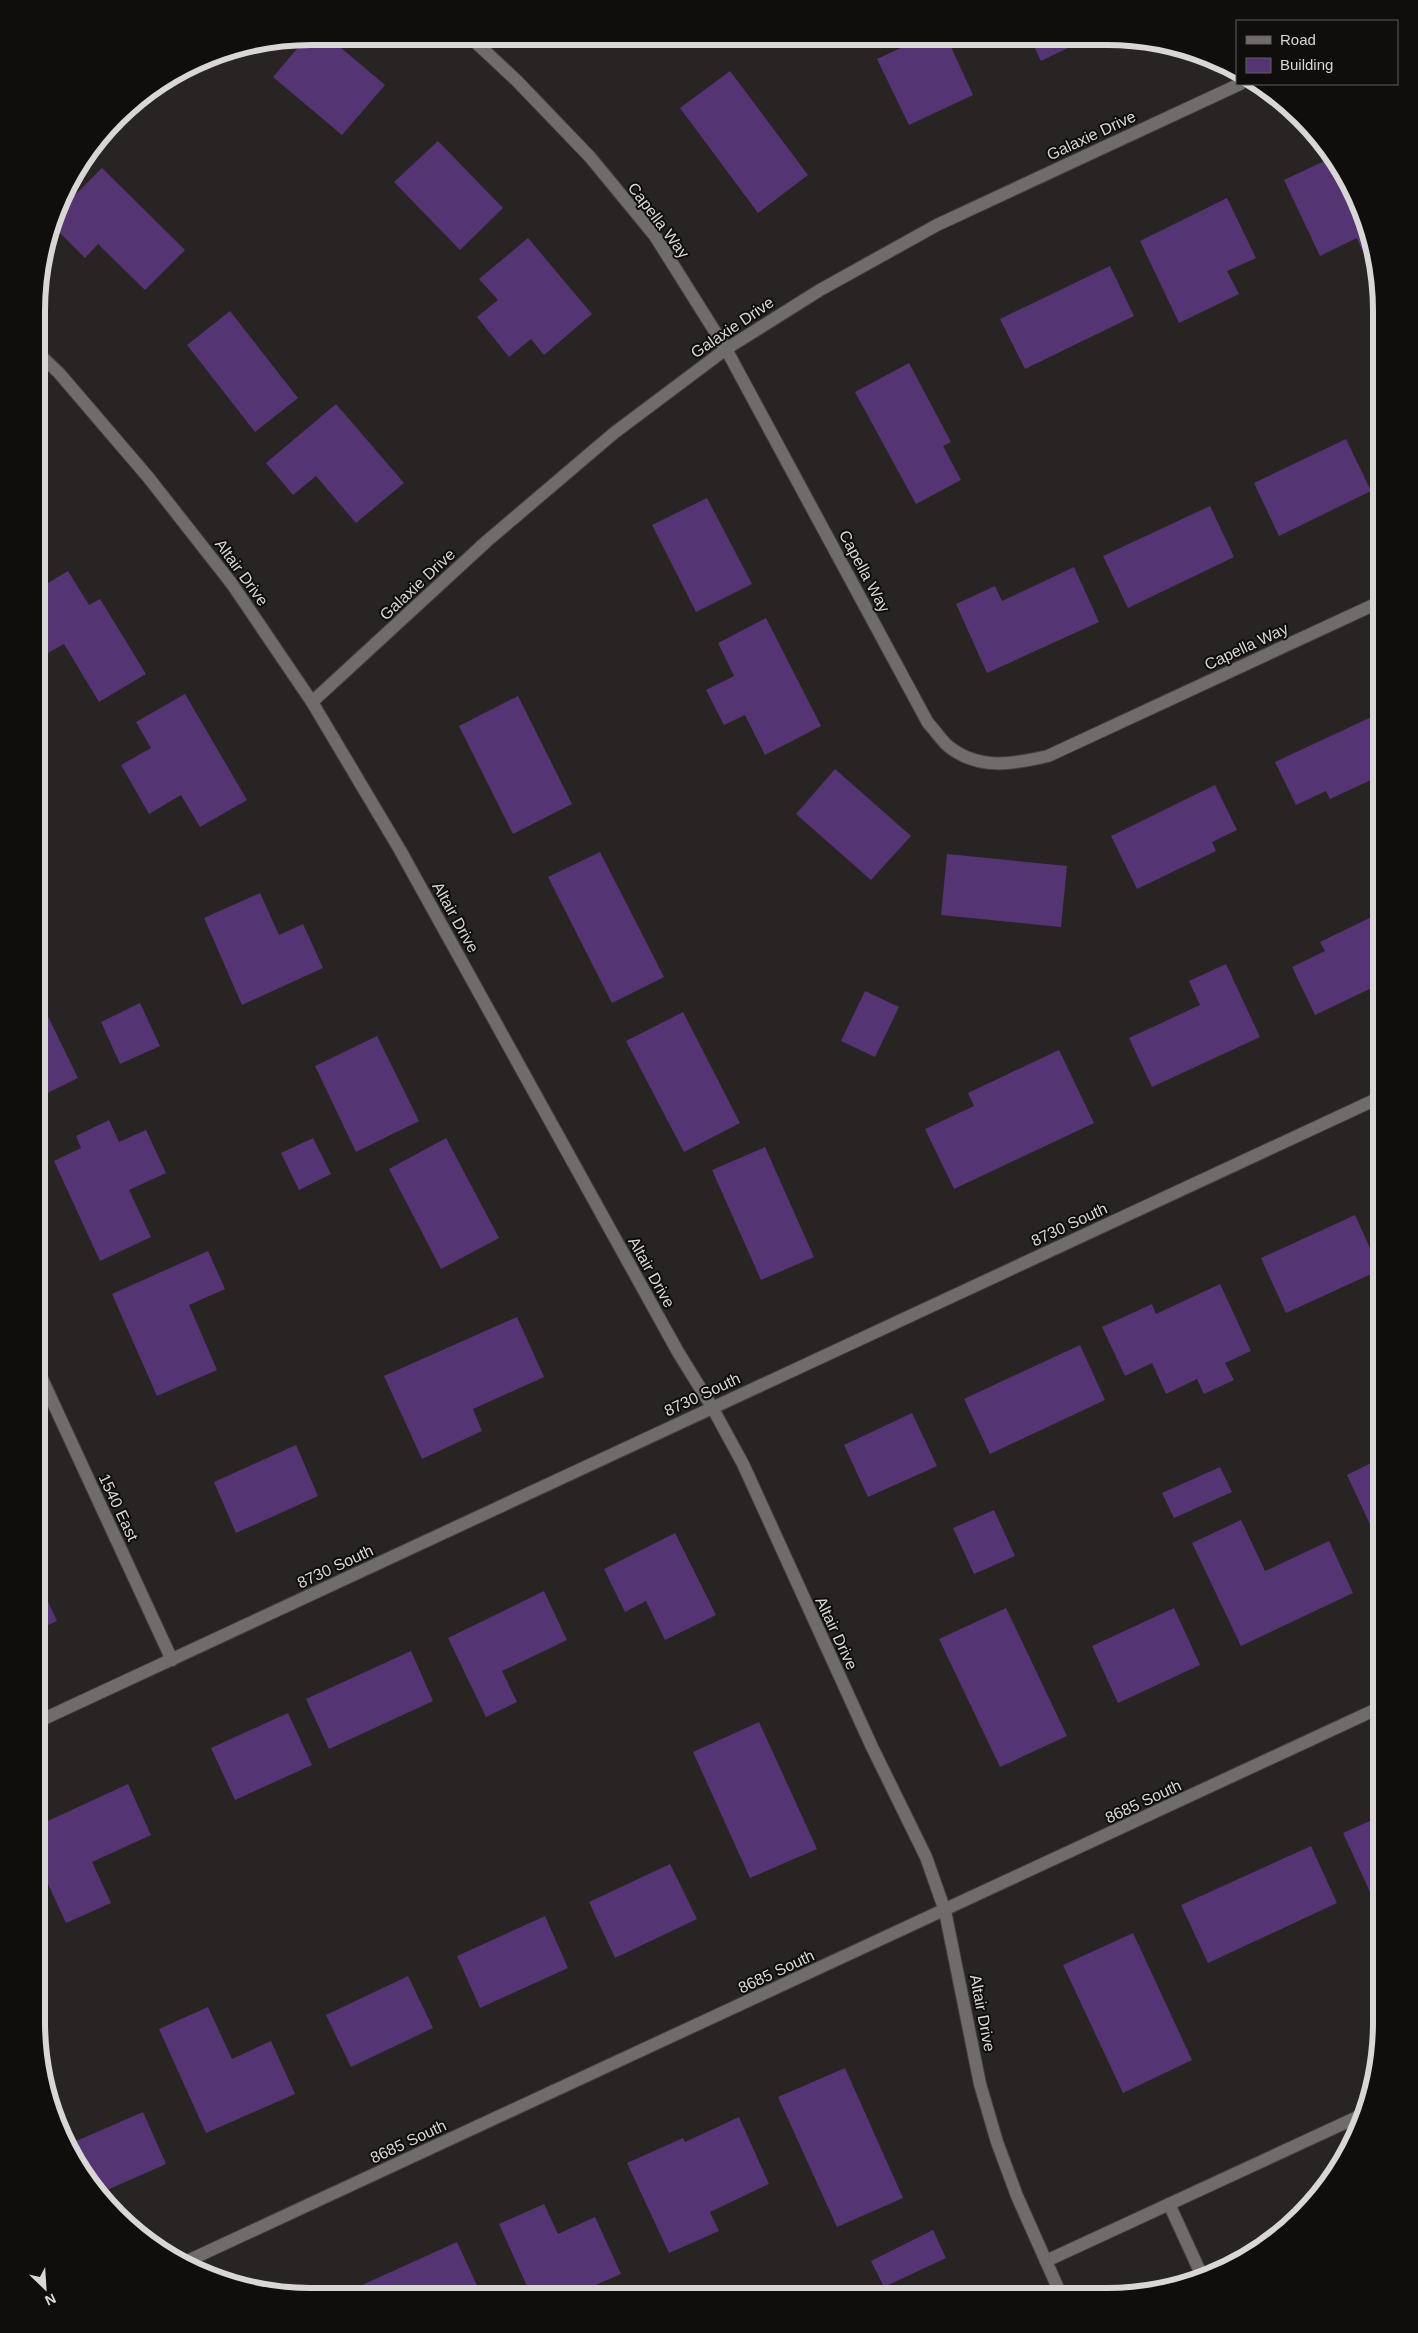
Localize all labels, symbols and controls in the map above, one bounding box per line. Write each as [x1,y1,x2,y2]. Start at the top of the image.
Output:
legend [1236,20,1398,85]
text: Road [1280,31,1316,48]
text: Building [1280,56,1333,73]
street label: Galaxie Drive [1044,107,1138,163]
street label: Capella Way [625,179,693,261]
street label: Galaxie Drive [688,293,777,361]
street label: Capella Way [836,527,893,615]
street label: Altair Drive [212,536,272,609]
street label: Galaxie Drive [376,545,458,623]
street label: Capella Way [1202,620,1291,673]
street label: Altair Drive [429,879,482,956]
street label: 8730 South [1029,1199,1110,1249]
street label: Altair Drive [625,1234,678,1311]
street label: 8730 South [662,1369,743,1419]
street label: 1540 East [96,1471,142,1544]
street label: 8730 South [295,1541,376,1591]
street label: Altair Drive [812,1594,861,1672]
street label: 8685 South [1103,1776,1184,1826]
street label: 8685 South [736,1946,817,1996]
street label: Altair Drive [967,1973,998,2053]
street label: 8685 South [368,2116,449,2166]
north arrow [20,2263,70,2313]
text: N [43,2290,58,2309]

